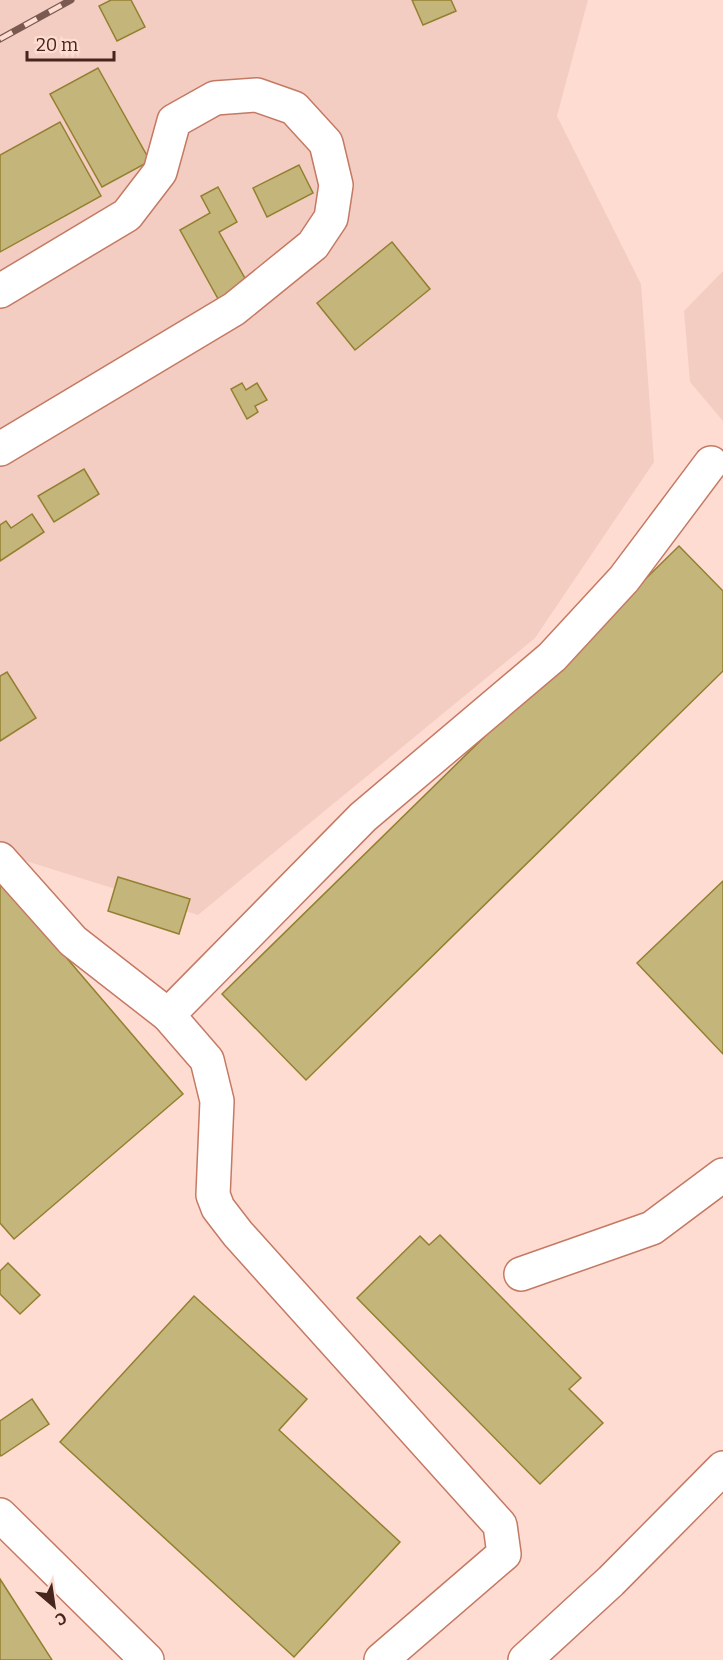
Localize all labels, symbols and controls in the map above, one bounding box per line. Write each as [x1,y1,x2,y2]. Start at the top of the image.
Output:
scale bar [27,24,114,62]
text: 20 m [36,34,78,56]
north arrow [24,1576,84,1636]
text: С [52,1608,70,1629]

